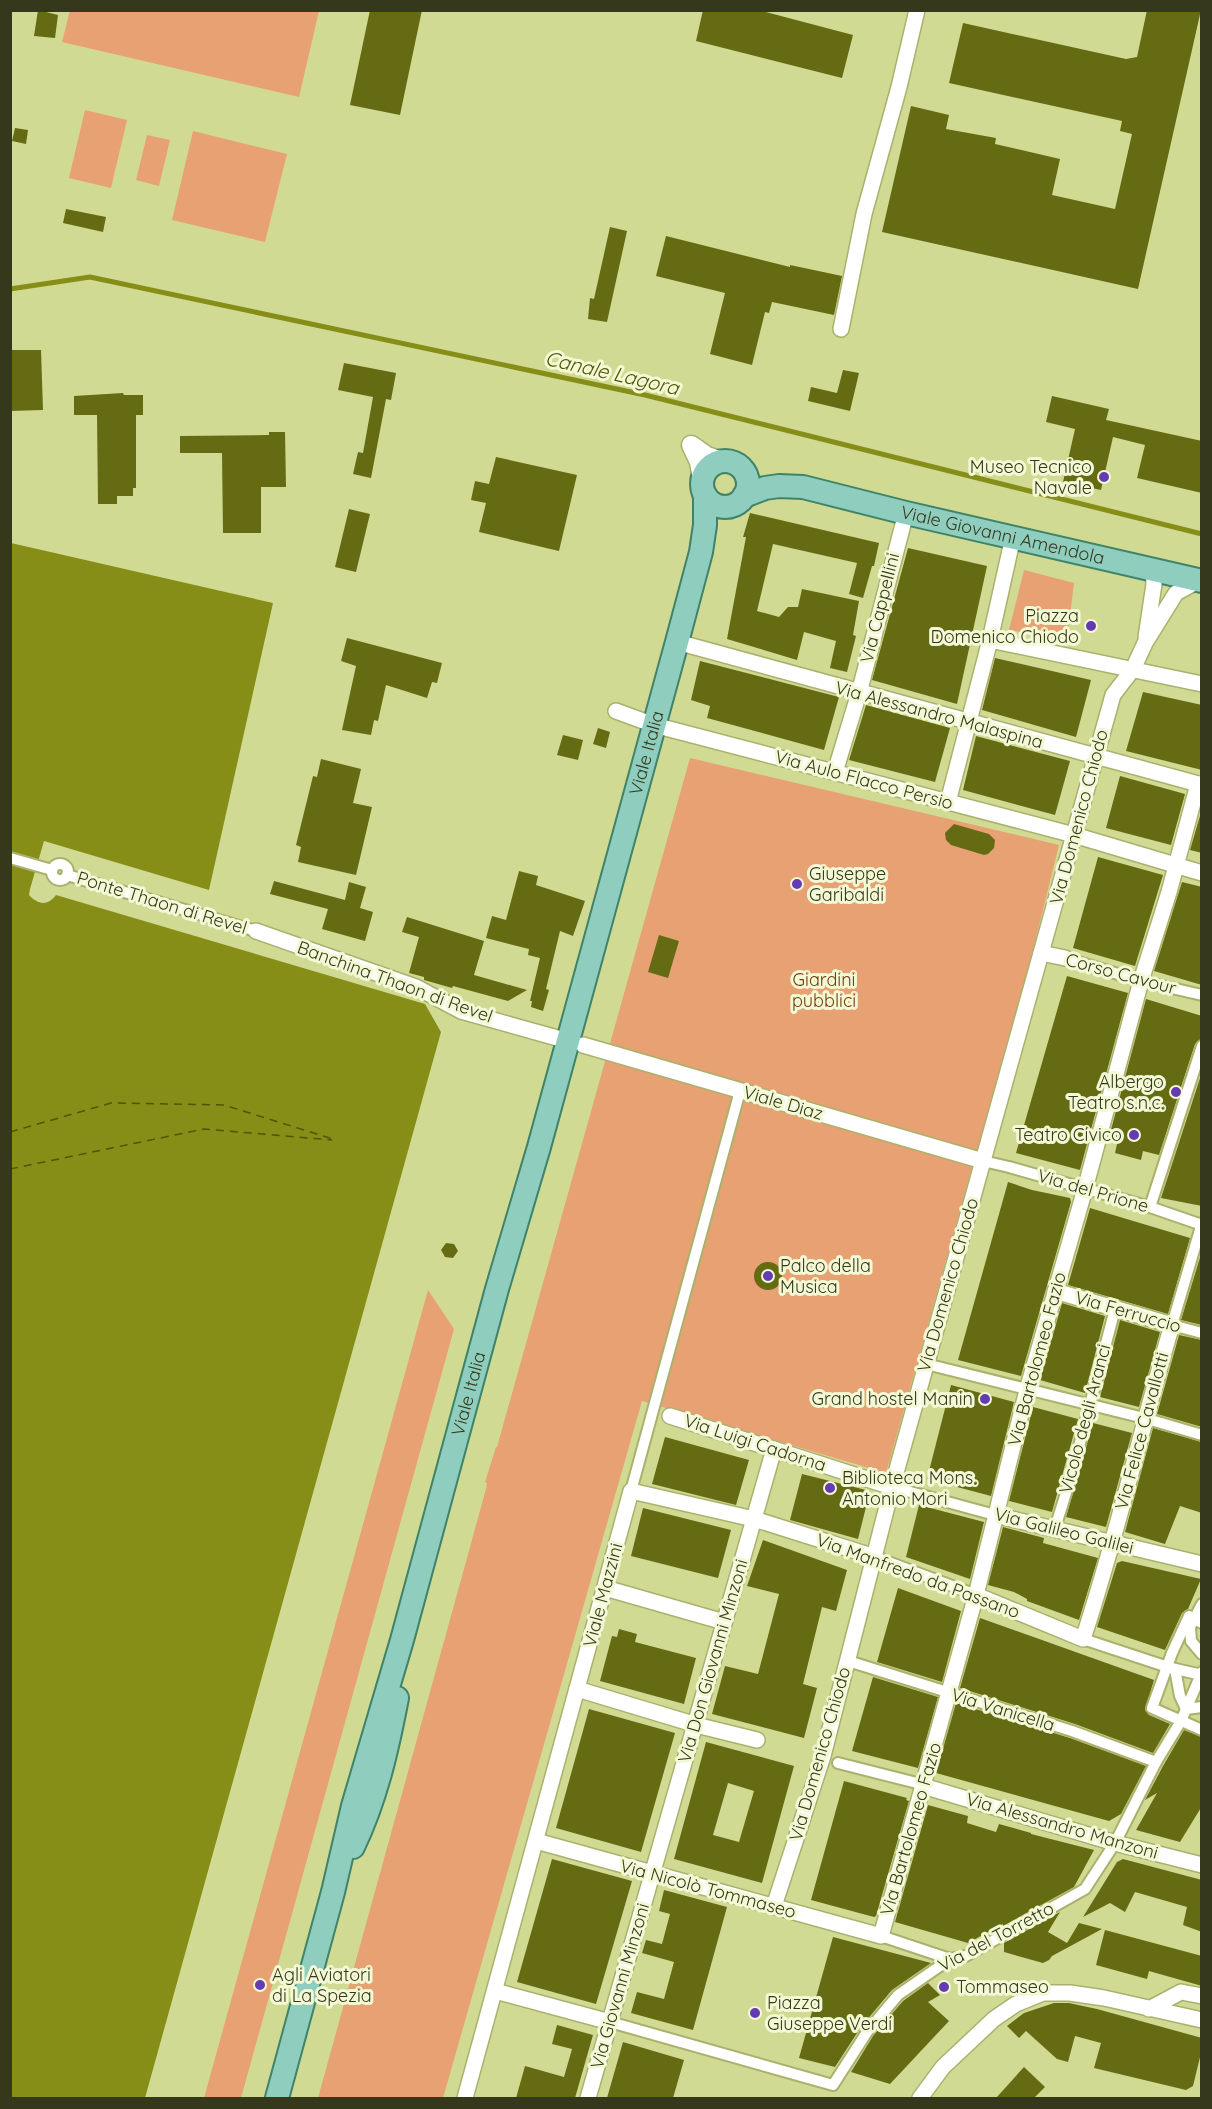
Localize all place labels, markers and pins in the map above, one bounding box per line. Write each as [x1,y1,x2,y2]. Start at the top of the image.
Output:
place label: Museo Tecnico Navale [970,455,1092,499]
marker: Museo Tecnico Navale [1097,470,1111,484]
place label: Piazza Domenico Chiodo [931,604,1079,648]
marker: Piazza Domenico Chiodo [1084,619,1098,633]
place label: Giuseppe Garibaldi [809,862,886,906]
marker: Giuseppe Garibaldi [790,877,804,891]
place label: Albergo Teatro s.n.c. [1068,1070,1164,1114]
marker: Albergo Teatro s.n.c. [1169,1085,1183,1099]
place label: Teatro Civico [1015,1123,1122,1146]
marker: Teatro Civico [1127,1128,1141,1142]
place label: Palco della Musica [780,1254,871,1298]
marker: Palco della Musica [761,1269,775,1283]
place label: Grand hostel Manin [811,1387,973,1410]
marker: Grand hostel Manin [978,1392,992,1406]
place label: Biblioteca Mons. Antonio Mori [842,1466,977,1510]
marker: Biblioteca Mons. Antonio Mori [823,1481,837,1495]
place label: Agli Aviatori di La Spezia [272,1963,372,2007]
place label: Tommaseo [956,1975,1049,1998]
marker: Agli Aviatori di La Spezia [253,1978,267,1992]
marker: Tommaseo [937,1980,951,1994]
place label: Piazza Giuseppe Verdi [767,1991,892,2035]
marker: Piazza Giuseppe Verdi [748,2006,762,2020]

